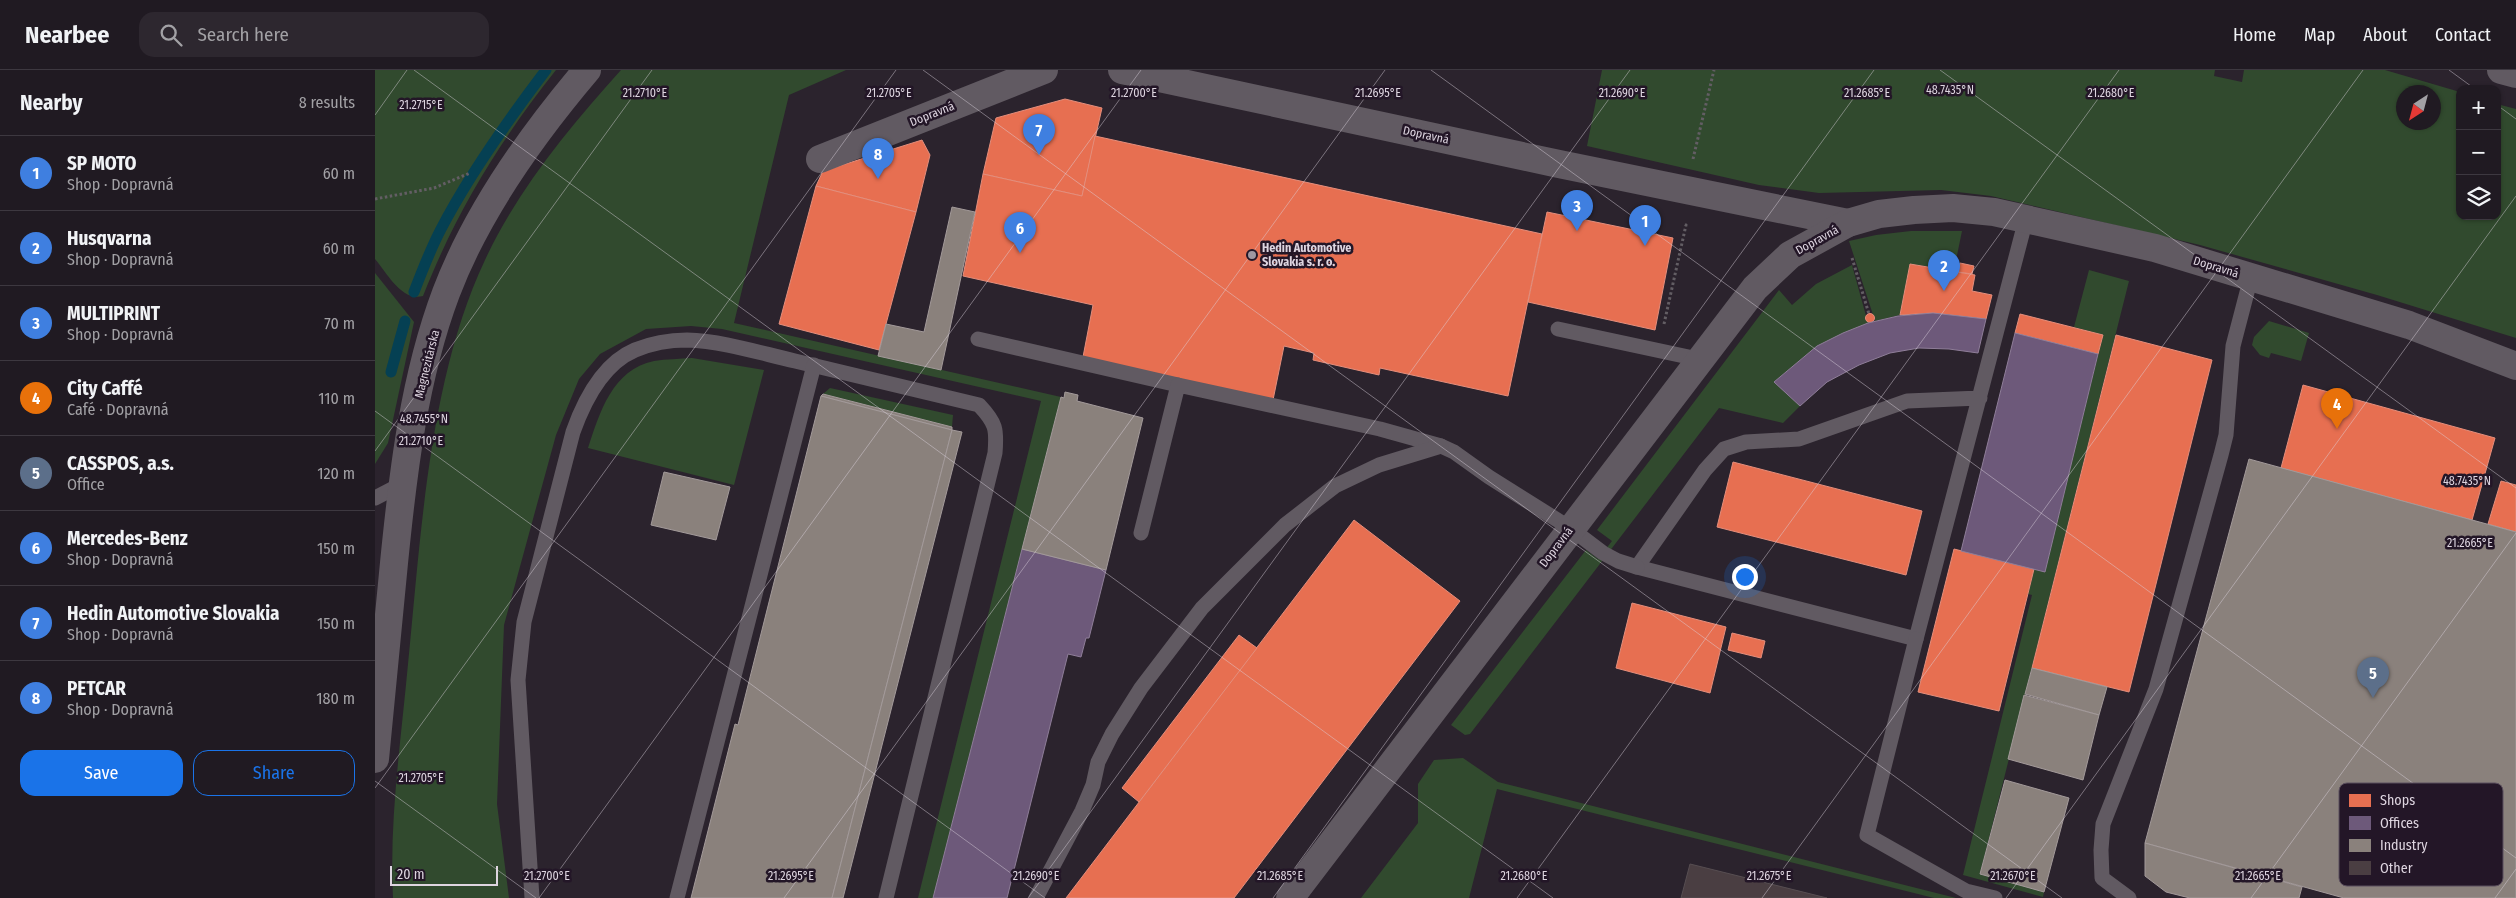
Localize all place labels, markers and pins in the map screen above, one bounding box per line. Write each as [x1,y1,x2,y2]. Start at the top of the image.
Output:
pin: 7 [1023,114,1055,155]
pin: 8 [862,138,894,179]
pin: 3 [1561,190,1593,231]
pin: 1 [1629,205,1661,246]
pin: 6 [1004,212,1036,253]
place label: Hedin Automotive Slovakia s. r. o. [1262,241,1351,269]
marker: Hedin Automotive Slovakia s. r. o. [1246,249,1258,261]
pin: 2 [1928,250,1960,291]
pin: 4 [2321,388,2353,429]
pin: 5 [2357,657,2389,698]

